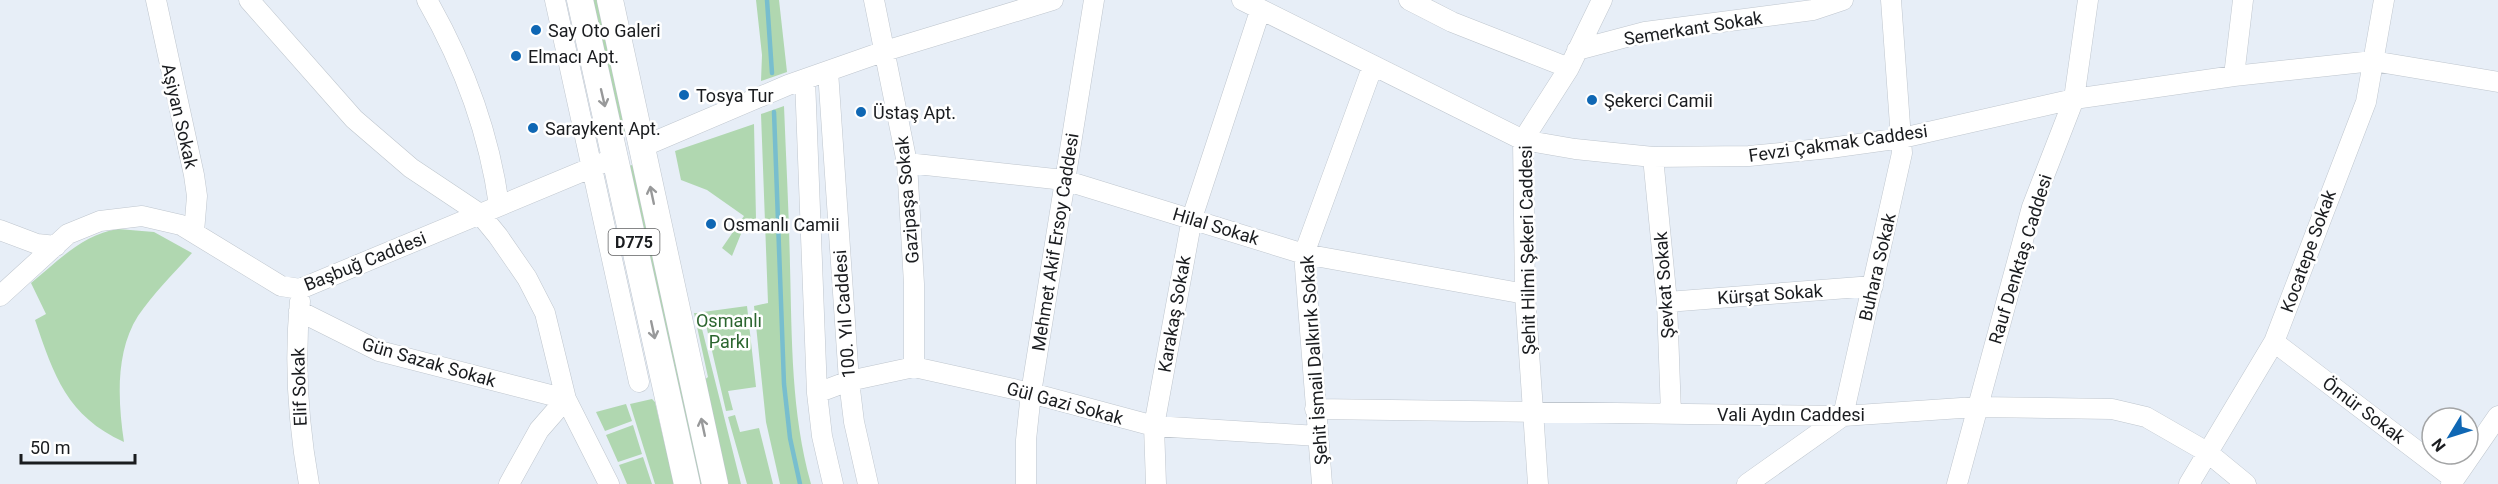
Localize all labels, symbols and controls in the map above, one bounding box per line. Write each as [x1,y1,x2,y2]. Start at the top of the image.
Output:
street label: Semerkant Sokak [1622,7,1765,49]
place label: Say Oto Galeri [548,20,661,41]
marker: Say Oto Galeri [529,23,543,37]
place label: Elmacı Apt. [528,46,619,67]
marker: Elmacı Apt. [509,49,523,63]
street label: Aşiyan Sokak [158,62,202,171]
place label: Tosya Tur [696,85,774,106]
one-way arrow [598,88,610,107]
marker: Tosya Tur [677,88,691,102]
place label: Şekerci Camii [1604,90,1713,111]
marker: Şekerci Camii [1585,93,1599,107]
place label: Üstaş Apt. [873,102,956,123]
marker: Üstaş Apt. [854,105,868,119]
place label: Saraykent Apt. [545,118,661,139]
street label: Fevzi Çakmak Caddesi [1747,120,1929,166]
marker: Saraykent Apt. [526,121,540,135]
street label: Mehmet Akif Ersoy Caddesi [1027,131,1083,353]
street label: Gazipaşa Sokak [891,135,923,265]
street label: Şehit Hilmi Şekeri Caddesi [1515,145,1539,355]
street label: Rauf Denktaş Caddesi [1984,172,2056,346]
one-way arrow [646,186,657,206]
street label: Kocatepe Sokak [2276,186,2340,315]
street label: Hilal Sokak [1170,203,1263,249]
street label: Buhara Sokak [1854,210,1900,323]
place label: Osmanlı Camii [723,214,840,235]
marker: Osmanlı Camii [704,217,718,231]
street label: Başbuğ Caddesi [301,227,429,295]
road number: D775 [608,229,660,255]
street label: Şevkat Sokak [1650,230,1678,339]
street label: 100. Yıl Caddesi [829,249,859,379]
street label: Karakaş Sokak [1153,253,1195,374]
street label: Şehit İsmail Dalkırık Sokak [1296,253,1332,466]
street label: Kürşat Sokak [1717,280,1824,308]
park label: Osmanlı Parkı [696,310,762,352]
one-way arrow [648,319,659,339]
street label: Gün Sazak Sokak [360,333,499,391]
street label: Elif Sokak [287,346,311,427]
street label: Ömür Sokak [2319,372,2410,448]
street label: Gül Gazi Sokak [1004,377,1126,429]
street label: Vali Aydın Caddesi [1717,404,1865,425]
north arrow [2420,406,2480,466]
one-way arrow [697,418,708,437]
scale bar [21,427,135,465]
text: N [2428,435,2450,455]
text: 50 m [30,437,70,458]

